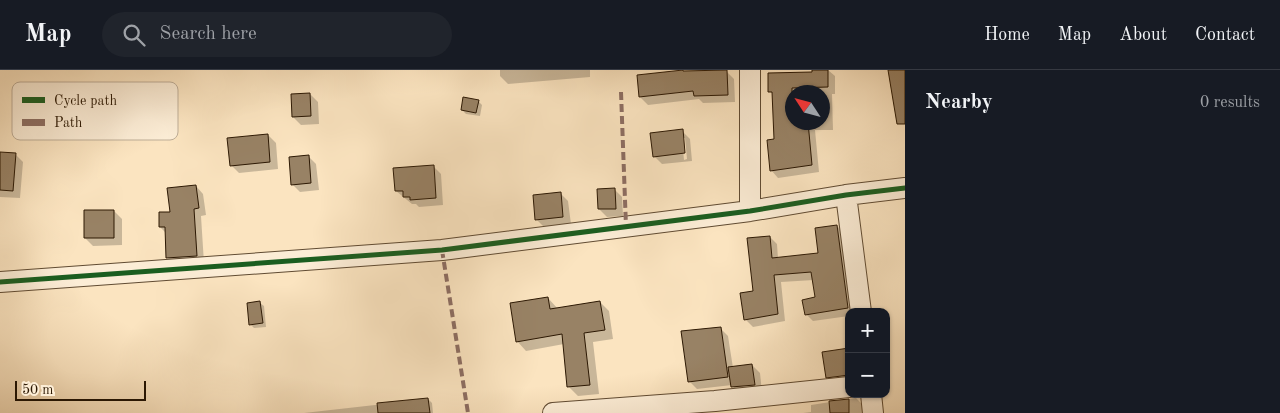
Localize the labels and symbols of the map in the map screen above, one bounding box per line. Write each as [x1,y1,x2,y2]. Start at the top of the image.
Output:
legend [12,82,178,140]
north arrow [785,85,830,130]
text: Cycle path [54,94,117,108]
text: Path [54,116,83,130]
scale bar [15,378,146,401]

